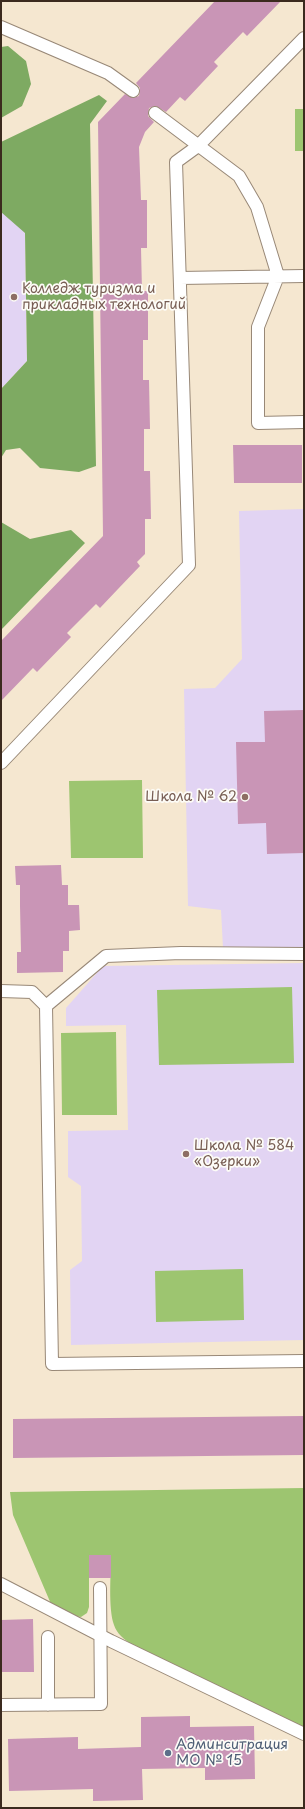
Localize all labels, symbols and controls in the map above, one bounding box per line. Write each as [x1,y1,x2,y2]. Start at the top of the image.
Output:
place label: Колледж туризма и прикладных технологий [22,281,186,314]
marker: Колледж туризма и прикладных технологий [9,292,19,302]
place label: Школа № 62 [145,789,237,805]
marker: Школа № 62 [240,792,250,802]
place label: Школа № 584 «Озерки» [194,1138,294,1170]
marker: Школа № 584 «Озерки» [181,1149,191,1159]
place label: Админситрация МО № 15 [176,1737,288,1770]
marker: Админситрация МО № 15 [163,1748,173,1758]

